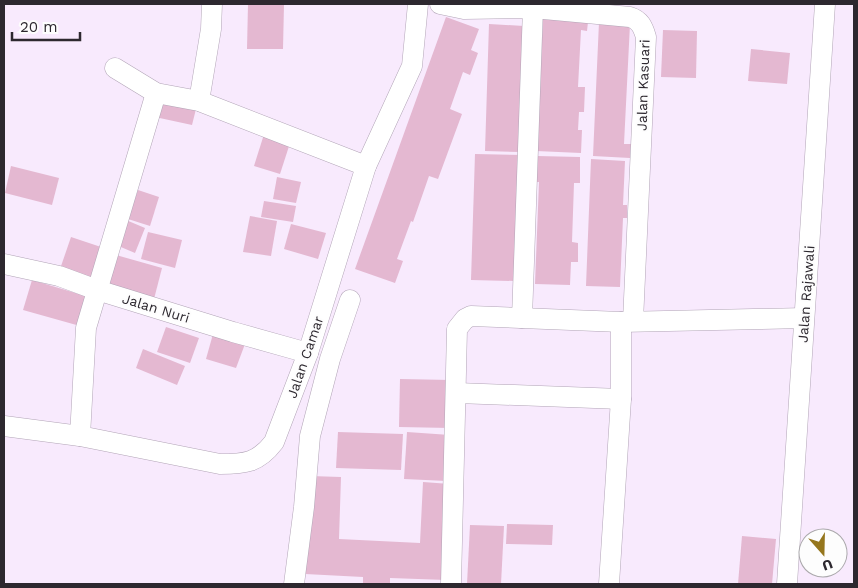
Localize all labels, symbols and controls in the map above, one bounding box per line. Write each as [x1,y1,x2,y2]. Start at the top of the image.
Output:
scale bar [12,10,80,42]
text: 20 m [20,18,58,36]
street label: Jalan Kasuari [633,39,653,131]
street label: Jalan Rajawali [795,245,817,343]
street label: Jalan Nuri [120,290,192,326]
street label: Jalan Camar [283,314,327,400]
north arrow [798,528,848,578]
text: U [820,556,835,574]

